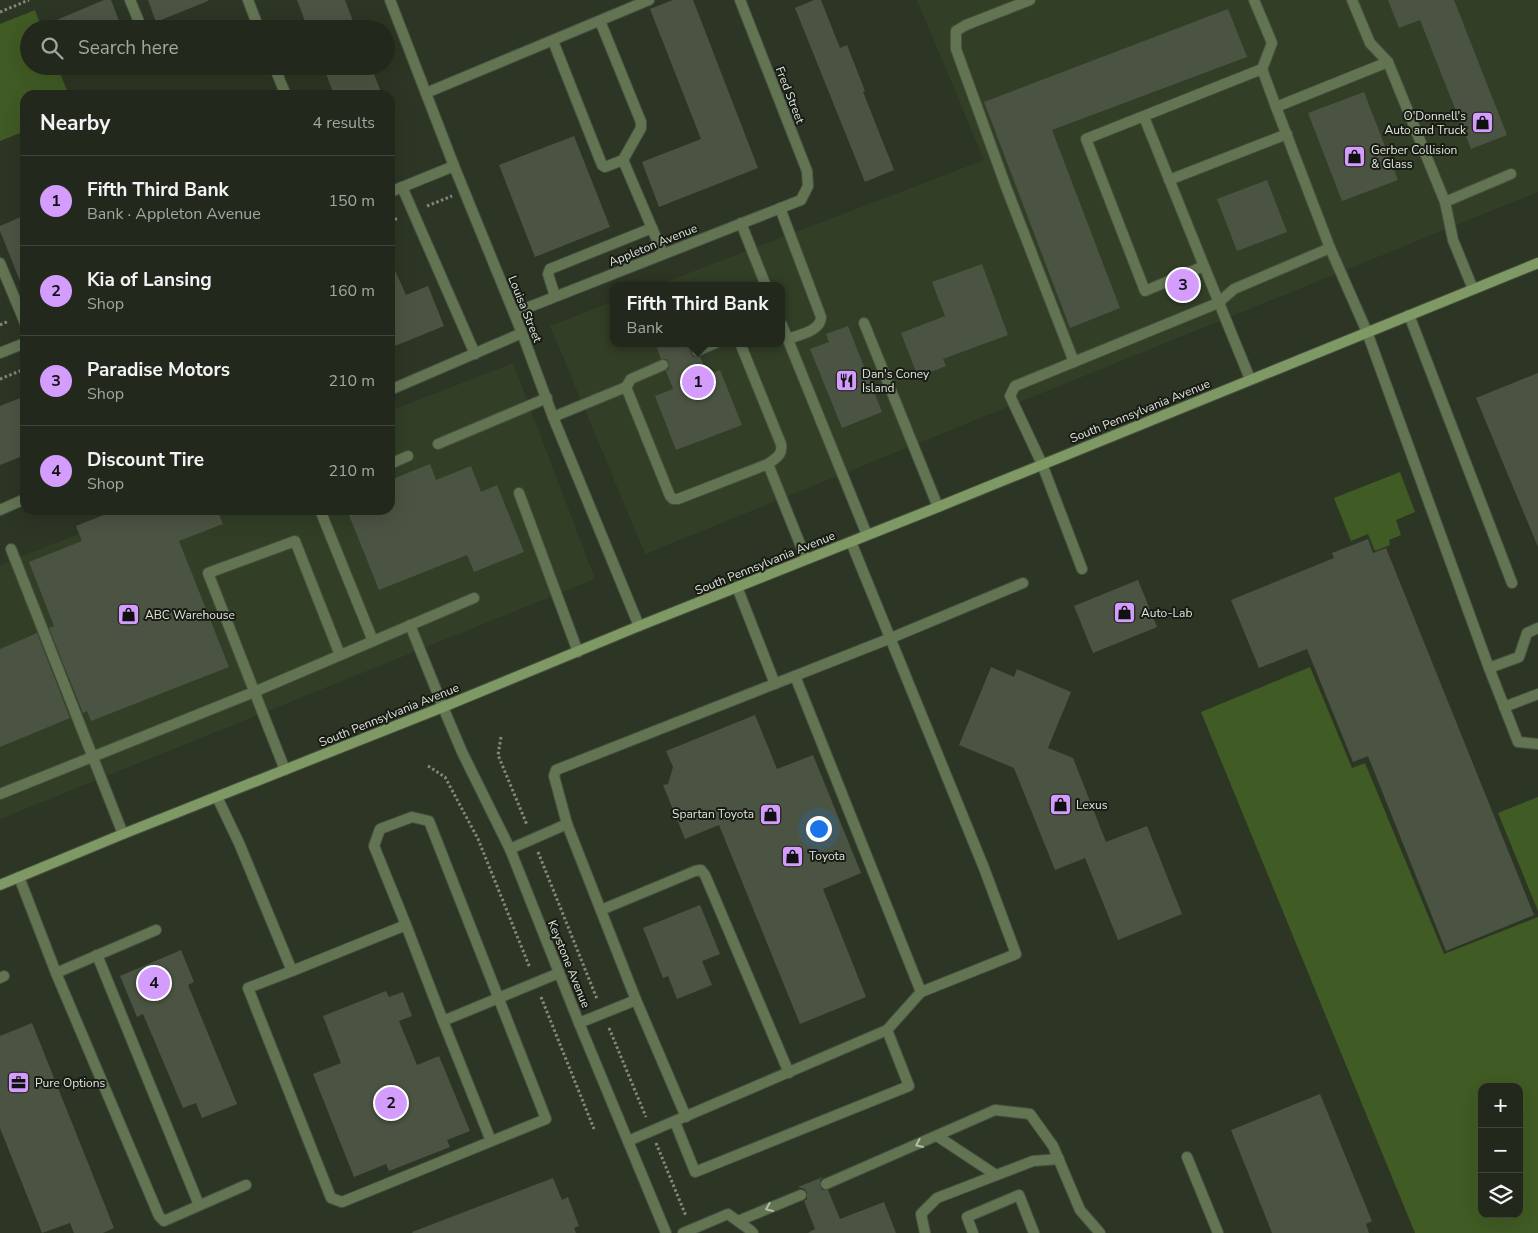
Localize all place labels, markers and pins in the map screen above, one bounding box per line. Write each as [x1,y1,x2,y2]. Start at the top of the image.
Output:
place label: O'Donnell's Auto and Truck [1384,108,1467,138]
shop icon: O'Donnell's Auto and Truck [1470,111,1494,135]
place label: Gerber Collision & Glass [1371,142,1457,172]
shop icon: Gerber Collision & Glass [1343,145,1367,169]
pin: 3 [1167,266,1199,304]
pin: 1 [682,363,714,401]
place label: Dan's Coney Island [862,366,930,396]
restaurant icon: Dan's Coney Island [834,369,858,393]
shop icon: Auto-Lab [1113,601,1137,625]
shop icon: ABC Warehouse [117,603,141,627]
place label: Auto-Lab [1141,605,1192,621]
place label: ABC Warehouse [145,607,235,623]
shop icon: Lexus [1048,793,1072,817]
place label: Lexus [1076,797,1108,813]
shop icon: Spartan Toyota [758,802,782,826]
place label: Spartan Toyota [672,806,754,822]
shop icon: Toyota [781,844,805,868]
place label: Toyota [809,848,845,864]
pin: 4 [138,964,170,1002]
office icon: Pure Options [7,1071,31,1095]
place label: Pure Options [35,1075,106,1091]
pin: 2 [375,1084,407,1122]

